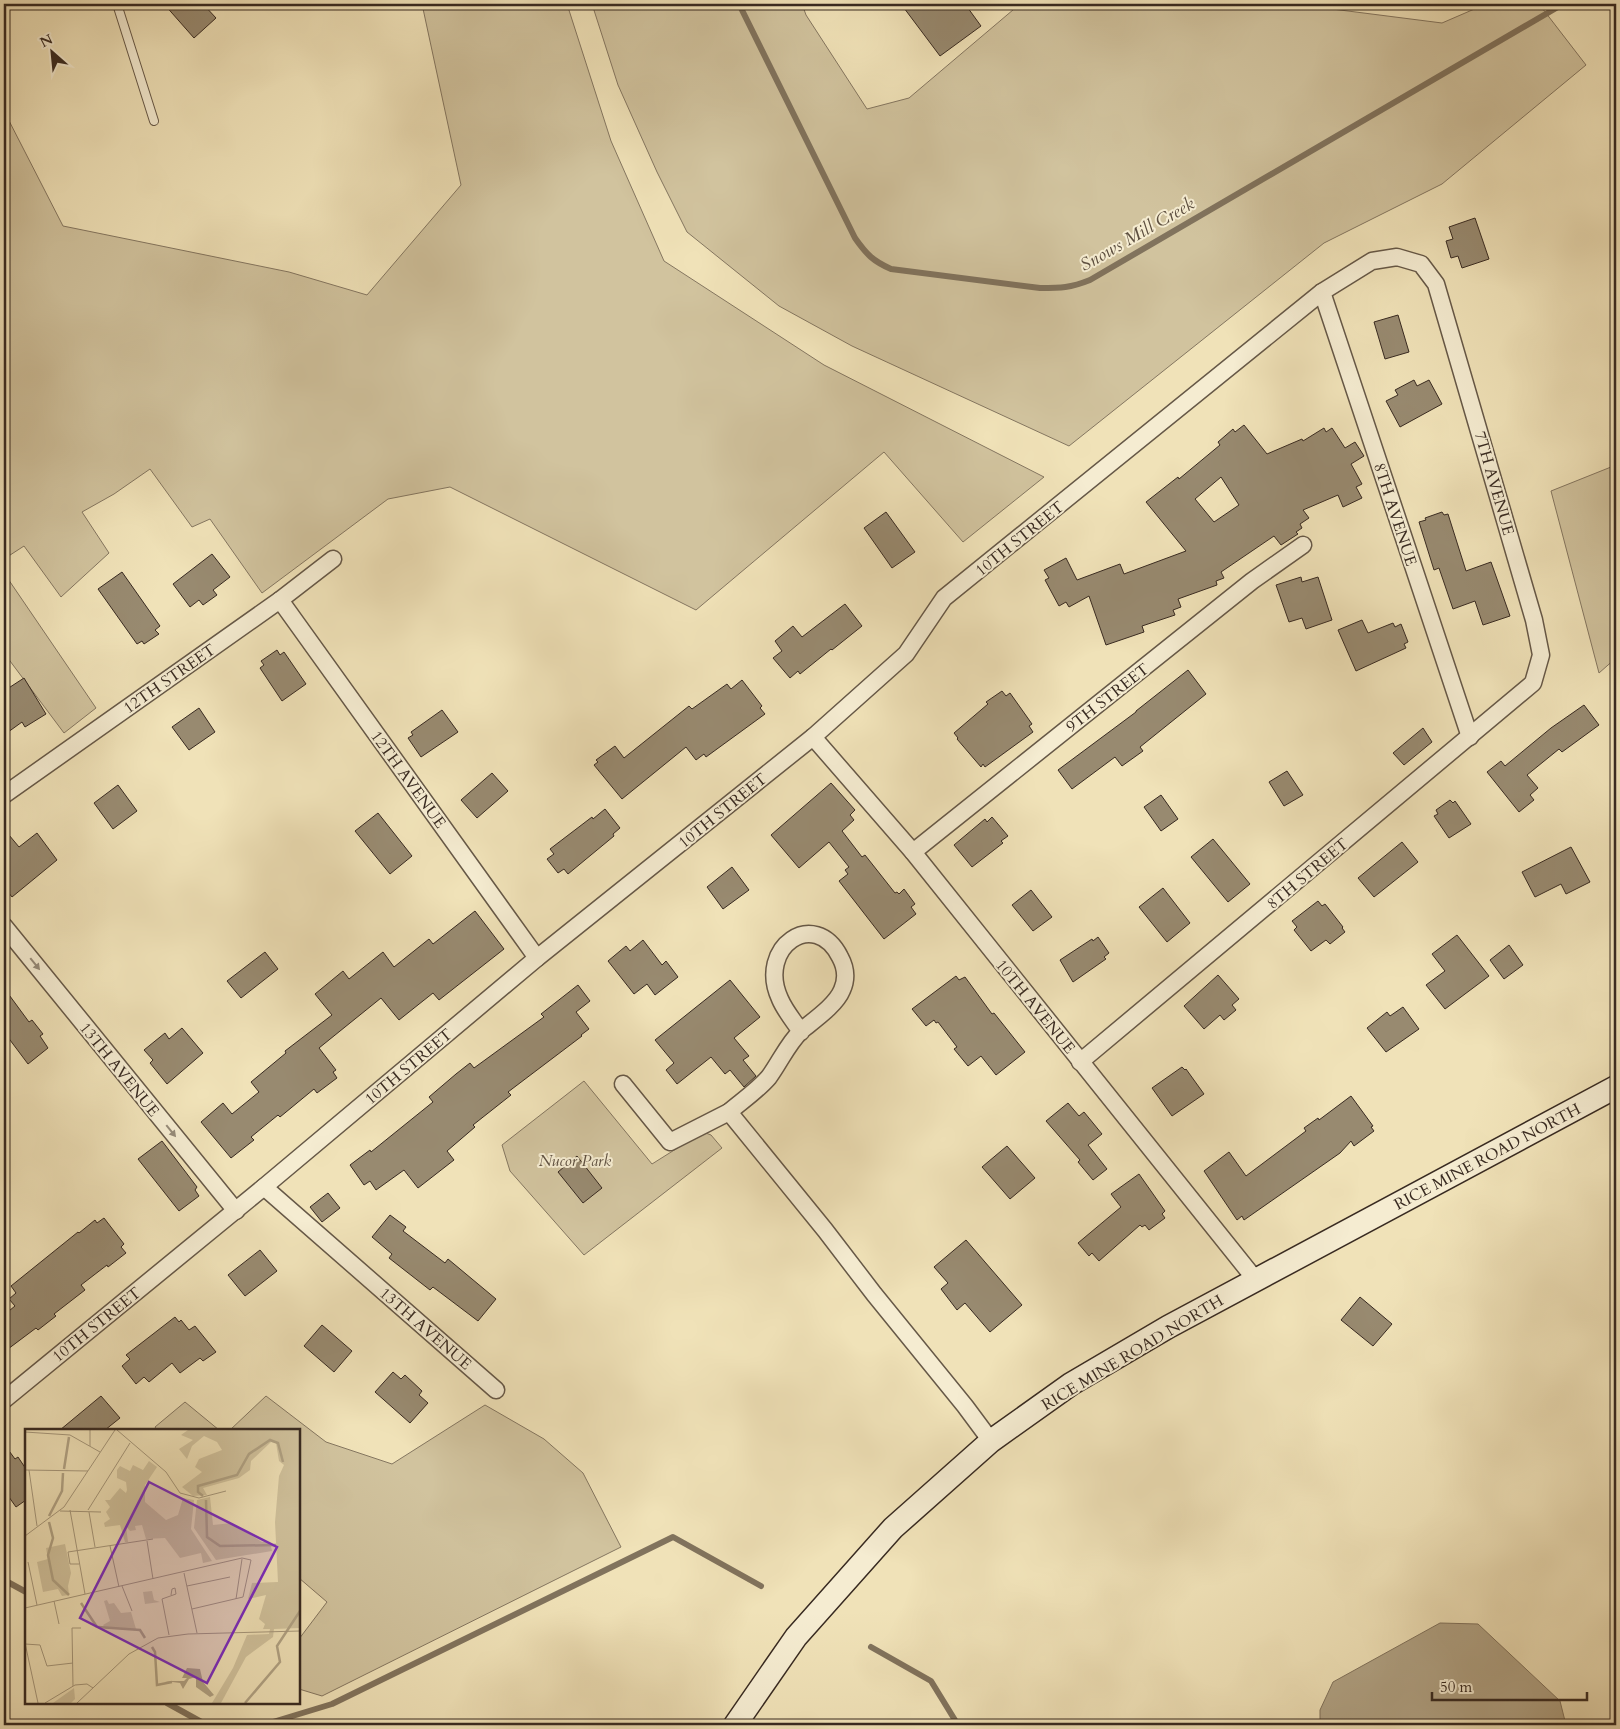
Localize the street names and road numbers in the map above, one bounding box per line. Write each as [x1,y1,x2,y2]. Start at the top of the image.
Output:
street label: 7TH AVENUE [1469,429,1519,538]
street label: 8TH AVENUE [1368,460,1422,569]
street label: 10TH STREET [971,496,1069,581]
street label: 12TH STREET [119,639,220,719]
street label: 9TH STREET [1061,658,1154,737]
street label: 12TH AVENUE [365,726,451,833]
street label: 10TH STREET [674,768,772,853]
street label: 8TH STREET [1262,833,1353,914]
street label: 10TH AVENUE [990,955,1080,1058]
street label: 13TH AVENUE [74,1018,164,1121]
street label: 10TH STREET [360,1023,457,1110]
street label: RICE MINE ROAD NORTH [1390,1098,1585,1216]
street label: 10TH STREET [48,1282,146,1367]
street label: 13TH AVENUE [375,1283,476,1375]
street label: RICE MINE ROAD NORTH [1037,1290,1228,1416]

